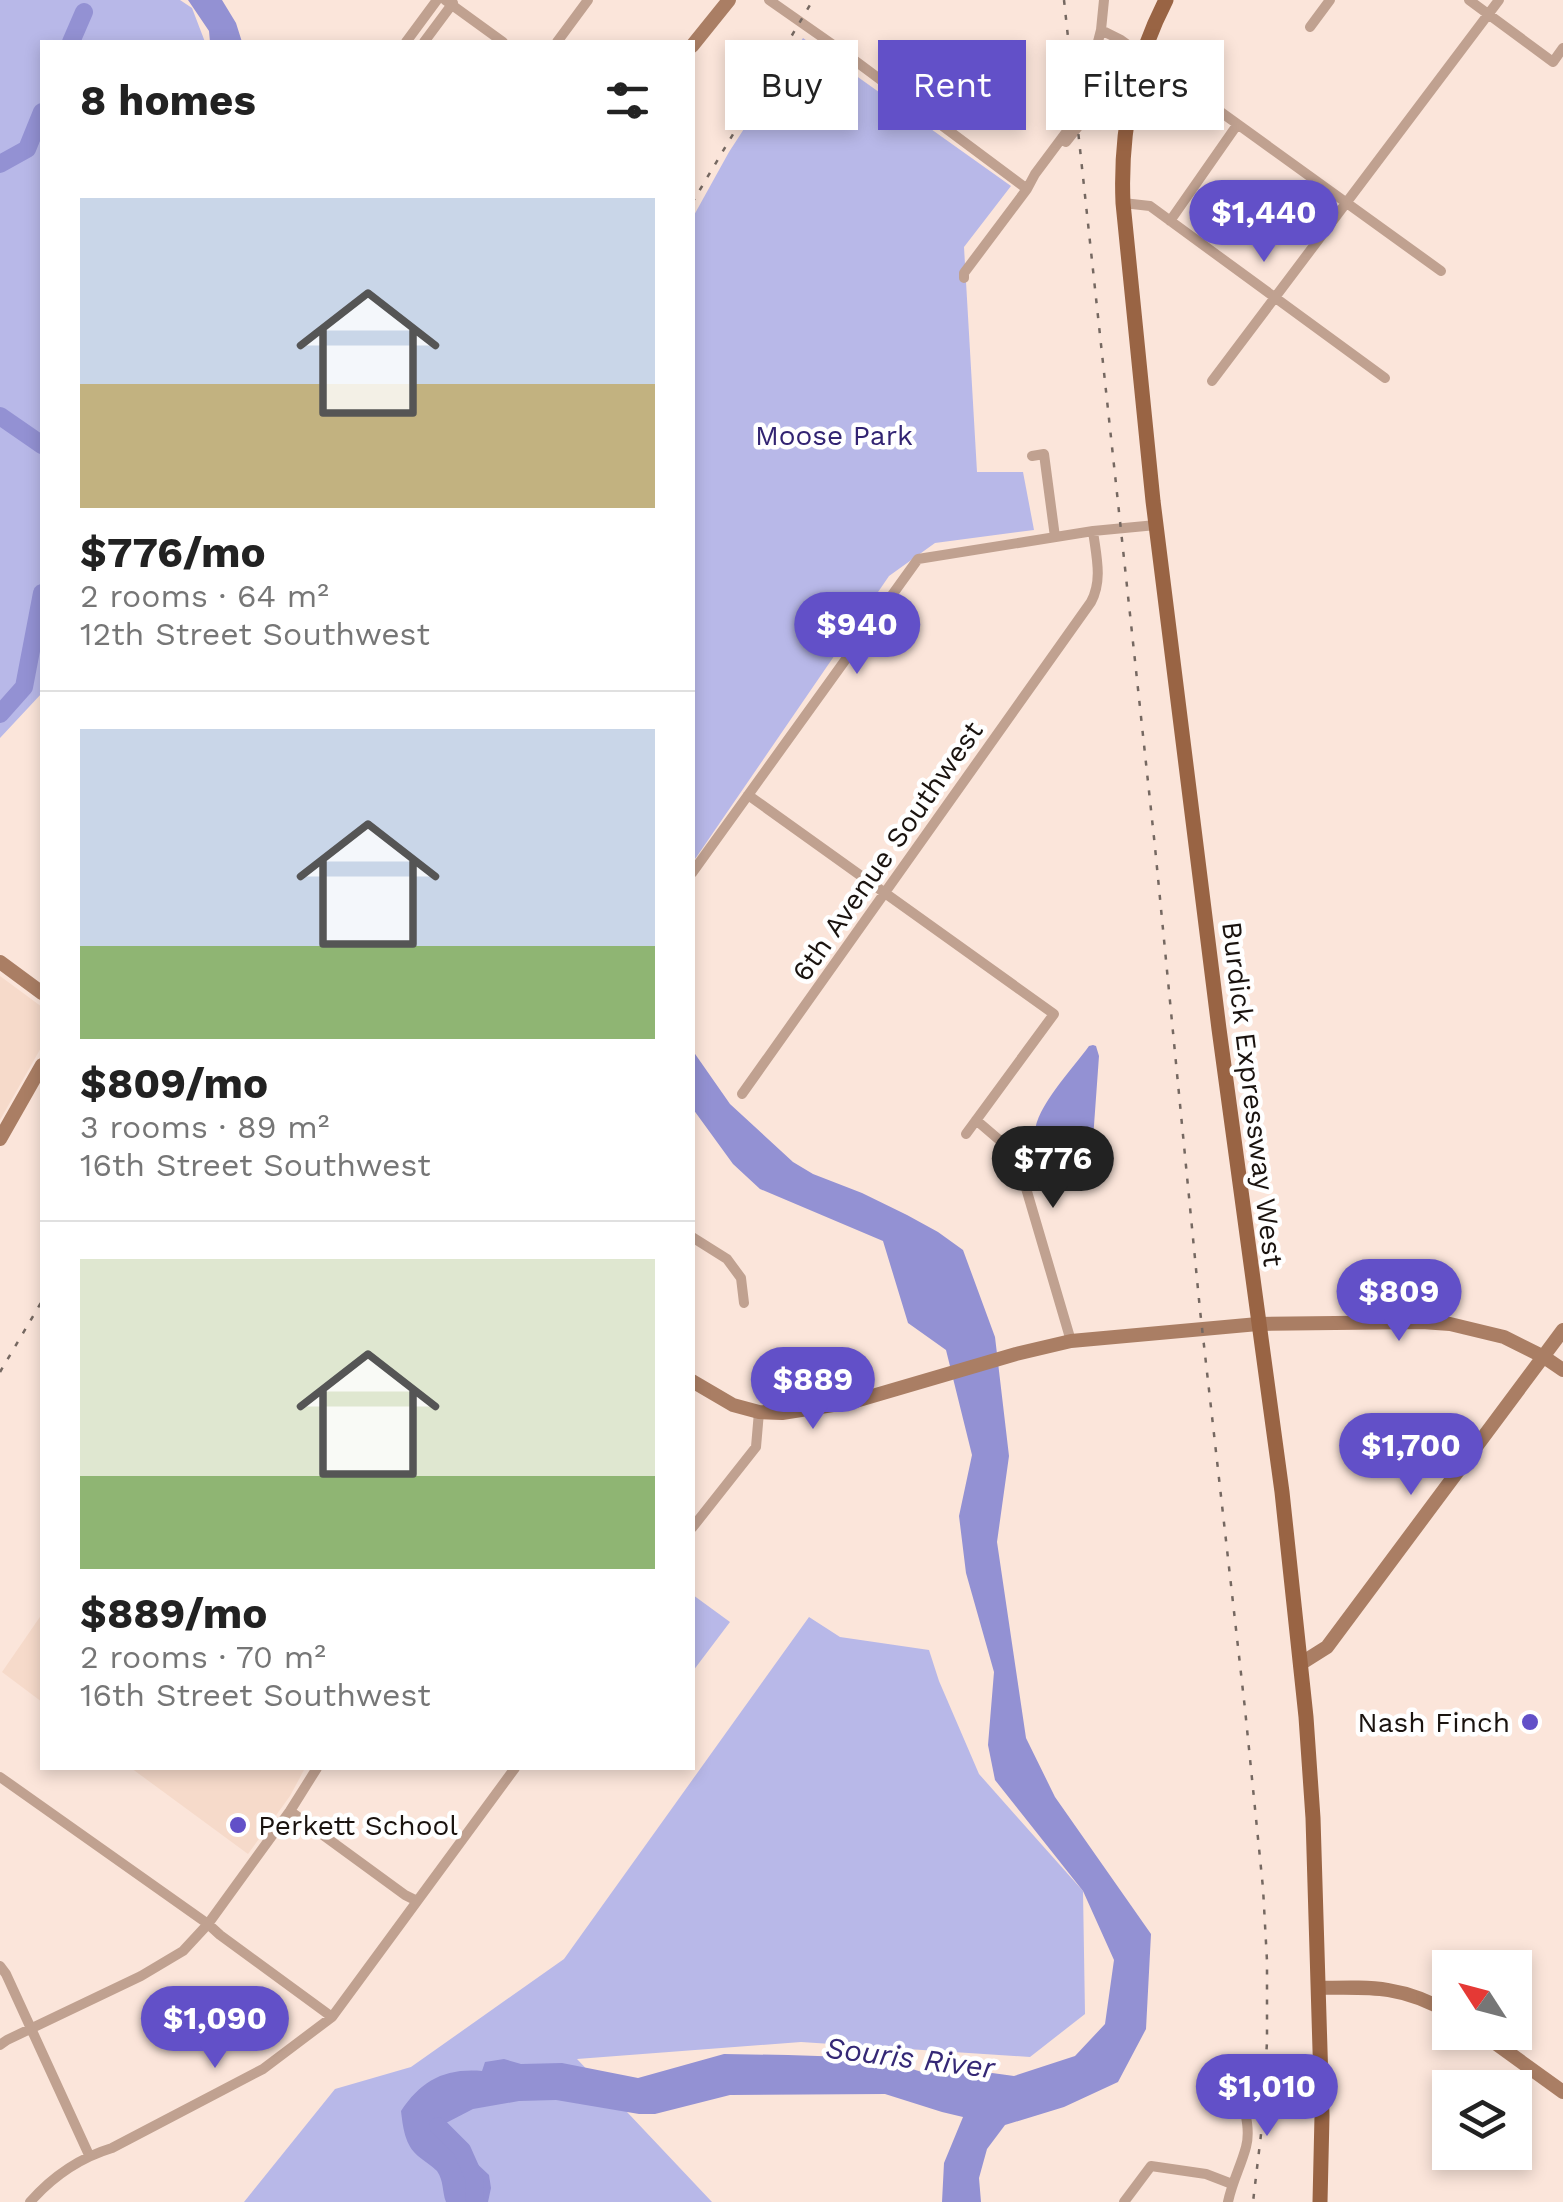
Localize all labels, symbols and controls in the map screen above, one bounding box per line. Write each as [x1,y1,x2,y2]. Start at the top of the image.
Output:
chip: Buy [725,40,858,130]
chip: Rent [878,40,1026,130]
chip: Filters [1046,40,1224,130]
icon: filters [600,73,655,128]
text: 8 homes [80,76,256,125]
pin: $1,440 [1183,180,1345,265]
text: $1,440 [1211,193,1317,231]
icon: home [278,263,458,443]
park label: Moose Park [755,419,913,452]
text: $776/mo [80,528,266,577]
text: 2 rooms · 64 m² [80,577,329,615]
pin: $940 [798,592,916,677]
text: $940 [816,605,898,643]
text: 12th Street Southwest [80,615,430,653]
street label: 6th Avenue Southwest [785,715,990,988]
icon: home [278,794,458,974]
street label: Burdick Expressway West [1215,920,1290,1269]
text: $809/mo [80,1059,268,1108]
text: 3 rooms · 89 m² [80,1108,329,1146]
pin: $776 [994,1126,1112,1211]
text: $776 [1014,1139,1092,1177]
text: 16th Street Southwest [80,1146,431,1184]
pin: $809 [1340,1259,1458,1344]
text: $809 [1359,1272,1439,1310]
icon: home [278,1324,458,1504]
pin: $889 [754,1347,872,1432]
text: $889 [773,1360,853,1398]
pin: $1,700 [1330,1413,1492,1498]
text: $1,700 [1361,1426,1461,1464]
text: $889/mo [80,1589,267,1638]
text: 2 rooms · 70 m² [80,1638,326,1676]
text: 16th Street Southwest [80,1676,431,1714]
place label: Nash Finch [1357,1706,1510,1739]
marker: Nash Finch [1519,1711,1541,1733]
place label: Perkett School [258,1809,458,1842]
marker: Perkett School [227,1814,249,1836]
north arrow [1432,1950,1532,2050]
map controls [1432,1950,1532,2170]
pin: $1,090 [134,1986,296,2071]
text: $1,090 [163,1999,267,2037]
water label: Souris River [823,2030,998,2085]
pin: $1,010 [1186,2054,1348,2139]
text: $1,010 [1218,2067,1316,2105]
button: layers [1432,2070,1532,2170]

